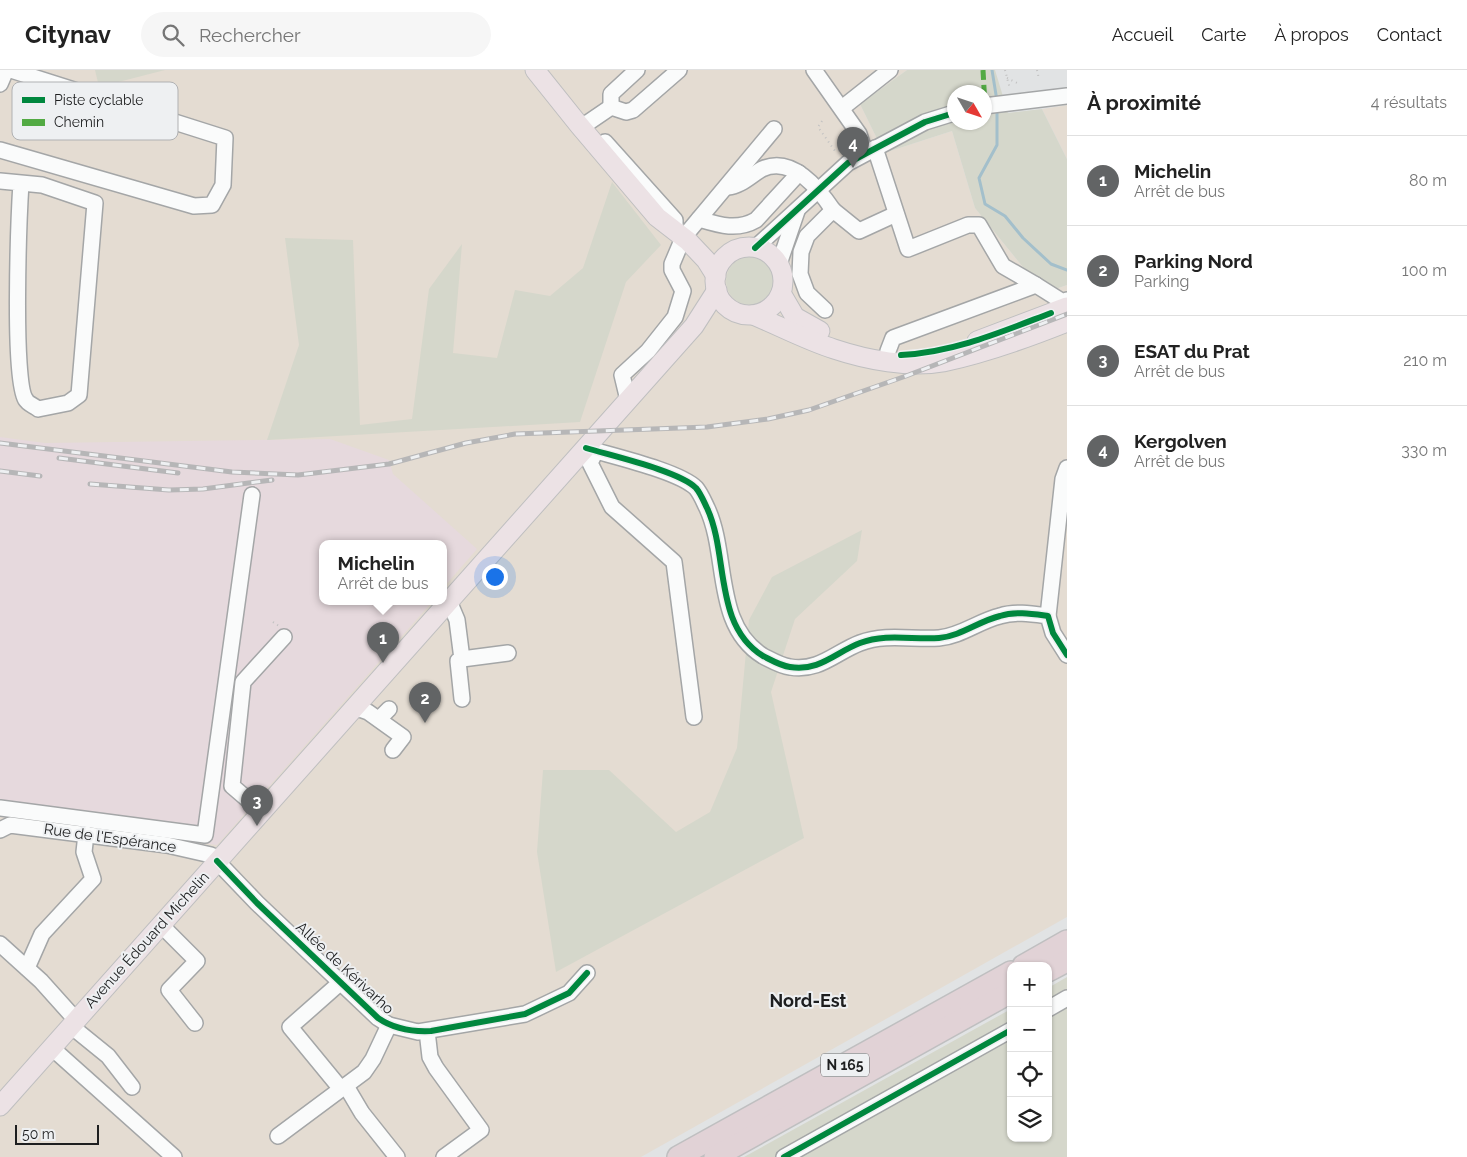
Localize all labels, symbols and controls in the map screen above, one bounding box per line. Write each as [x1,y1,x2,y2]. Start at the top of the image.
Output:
search box [141,12,491,57]
text: Citynav [25,20,111,49]
icon: search [159,21,187,49]
text: Rechercher [199,24,301,46]
text: Accueil [1112,24,1173,45]
text: Carte [1201,24,1246,45]
text: À propos [1274,24,1349,45]
text: Contact [1377,24,1442,45]
legend [12,82,178,140]
north arrow [947,85,992,130]
text: À proximité [1087,90,1201,115]
text: Piste cyclable [54,92,144,108]
text: 4 résultats [1371,93,1447,112]
text: Chemin [54,114,104,130]
pin: 4 [837,127,869,168]
text: Michelin [1134,160,1211,182]
text: 1 [1099,171,1107,190]
text: 80 m [1409,171,1447,190]
text: Arrêt de bus [1134,182,1225,201]
text: Parking Nord [1134,250,1253,272]
text: 2 [1098,261,1108,280]
text: 100 m [1402,261,1447,280]
text: Parking [1134,272,1189,291]
text: ESAT du Prat [1134,340,1250,362]
text: 3 [1099,351,1107,370]
text: 210 m [1403,351,1447,370]
text: Arrêt de bus [1134,362,1225,381]
text: Kergolven [1134,430,1227,452]
text: 4 [1098,441,1108,460]
text: 330 m [1401,441,1447,460]
text: Arrêt de bus [1134,452,1225,471]
popup [319,540,447,605]
text: Michelin [337,552,415,574]
your location [482,564,508,590]
text: Arrêt de bus [337,574,429,593]
pin: 1 [367,622,399,663]
pin: 2 [409,682,441,723]
pin: 3 [241,785,273,826]
street label: Rue de l'Espérance [43,820,178,856]
street label: Avenue Édouard Michelin [81,868,213,1012]
street label: Allée de Kérivarho [292,918,398,1018]
map controls [1007,962,1052,1142]
button: + [1007,962,1052,1007]
district label: Nord-Est [769,990,847,1011]
button: − [1007,1007,1052,1052]
button: locate [1007,1052,1052,1097]
road number: N 165 [821,1054,869,1076]
button: layers [1007,1097,1052,1142]
scale bar [15,1122,99,1145]
text: 50 m [22,1126,55,1142]

